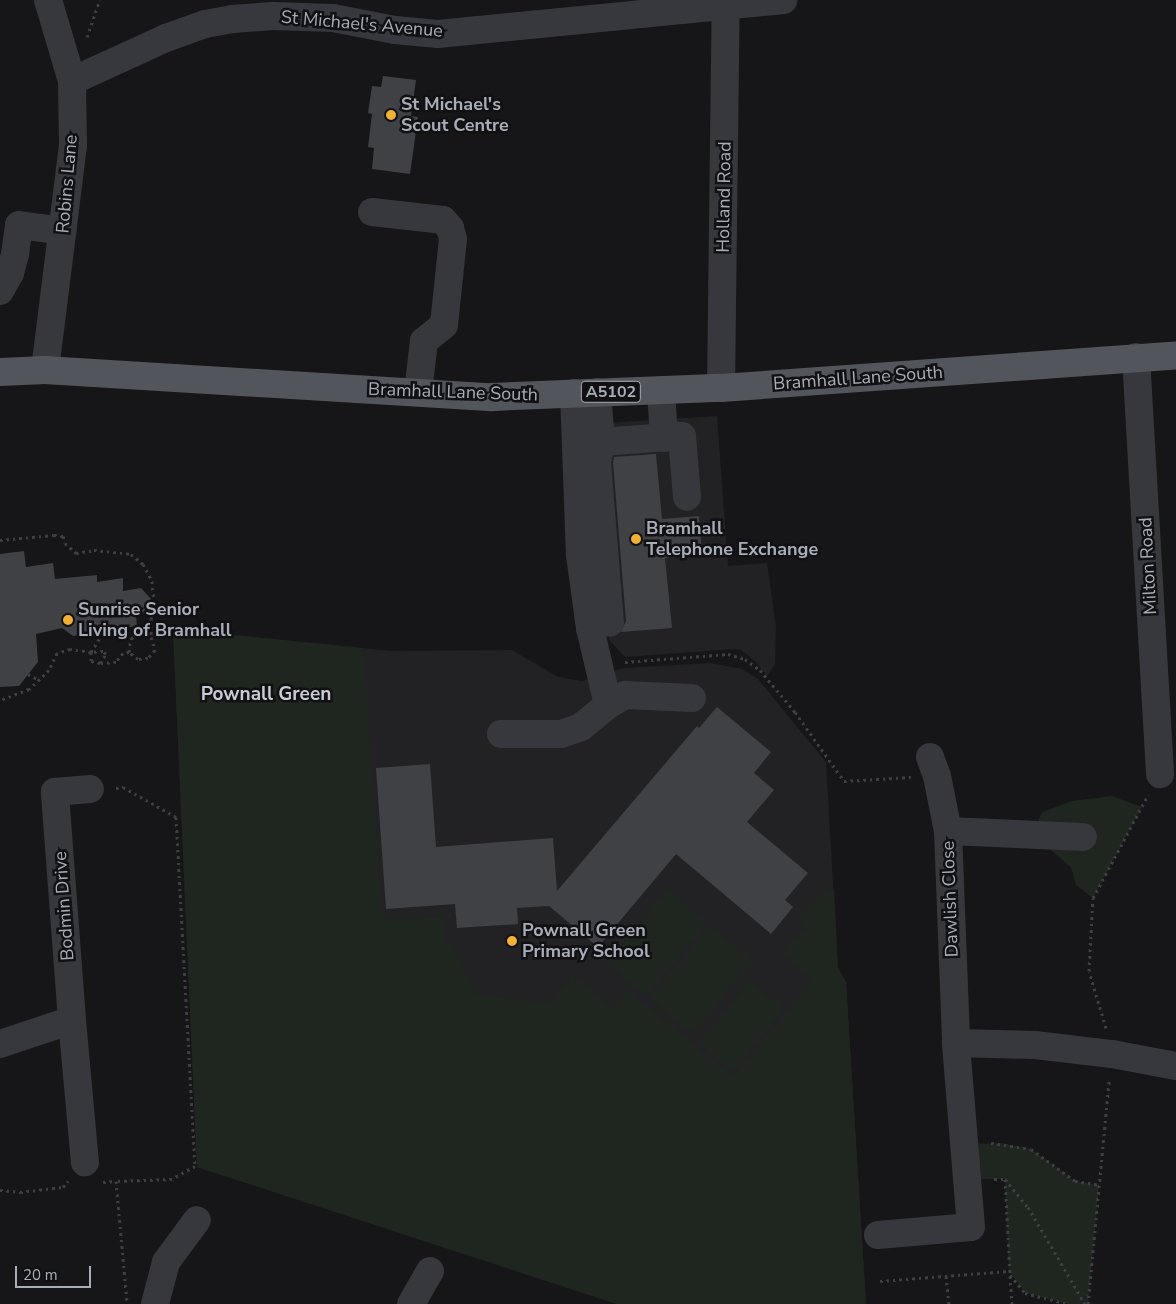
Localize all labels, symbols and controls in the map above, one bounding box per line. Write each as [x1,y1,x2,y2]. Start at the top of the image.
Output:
street label: St Michael's Avenue [280,6,444,42]
place label: St Michael's Scout Centre [401,94,509,136]
marker: St Michael's Scout Centre [385,109,397,121]
street label: Robins Lane [52,134,82,234]
street label: Holland Road [712,141,736,253]
street label: Bramhall Lane South [772,361,944,395]
street label: Bramhall Lane South [368,378,538,406]
road number: A5102 [580,378,642,406]
street label: Milton Road [1135,517,1161,615]
place label: Bramhall Telephone Exchange [646,518,818,560]
marker: Bramhall Telephone Exchange [630,533,642,545]
place label: Sunrise Senior Living of Bramhall [78,599,232,642]
marker: Sunrise Senior Living of Bramhall [62,614,74,626]
district label: Pownall Green [201,684,331,706]
street label: Dawlish Close [937,840,963,958]
street label: Bodmin Drive [49,850,79,962]
place label: Pownall Green Primary School [522,920,650,962]
marker: Pownall Green Primary School [506,935,518,947]
scale bar [18,1256,94,1288]
text: 20 m [23,1265,58,1285]

